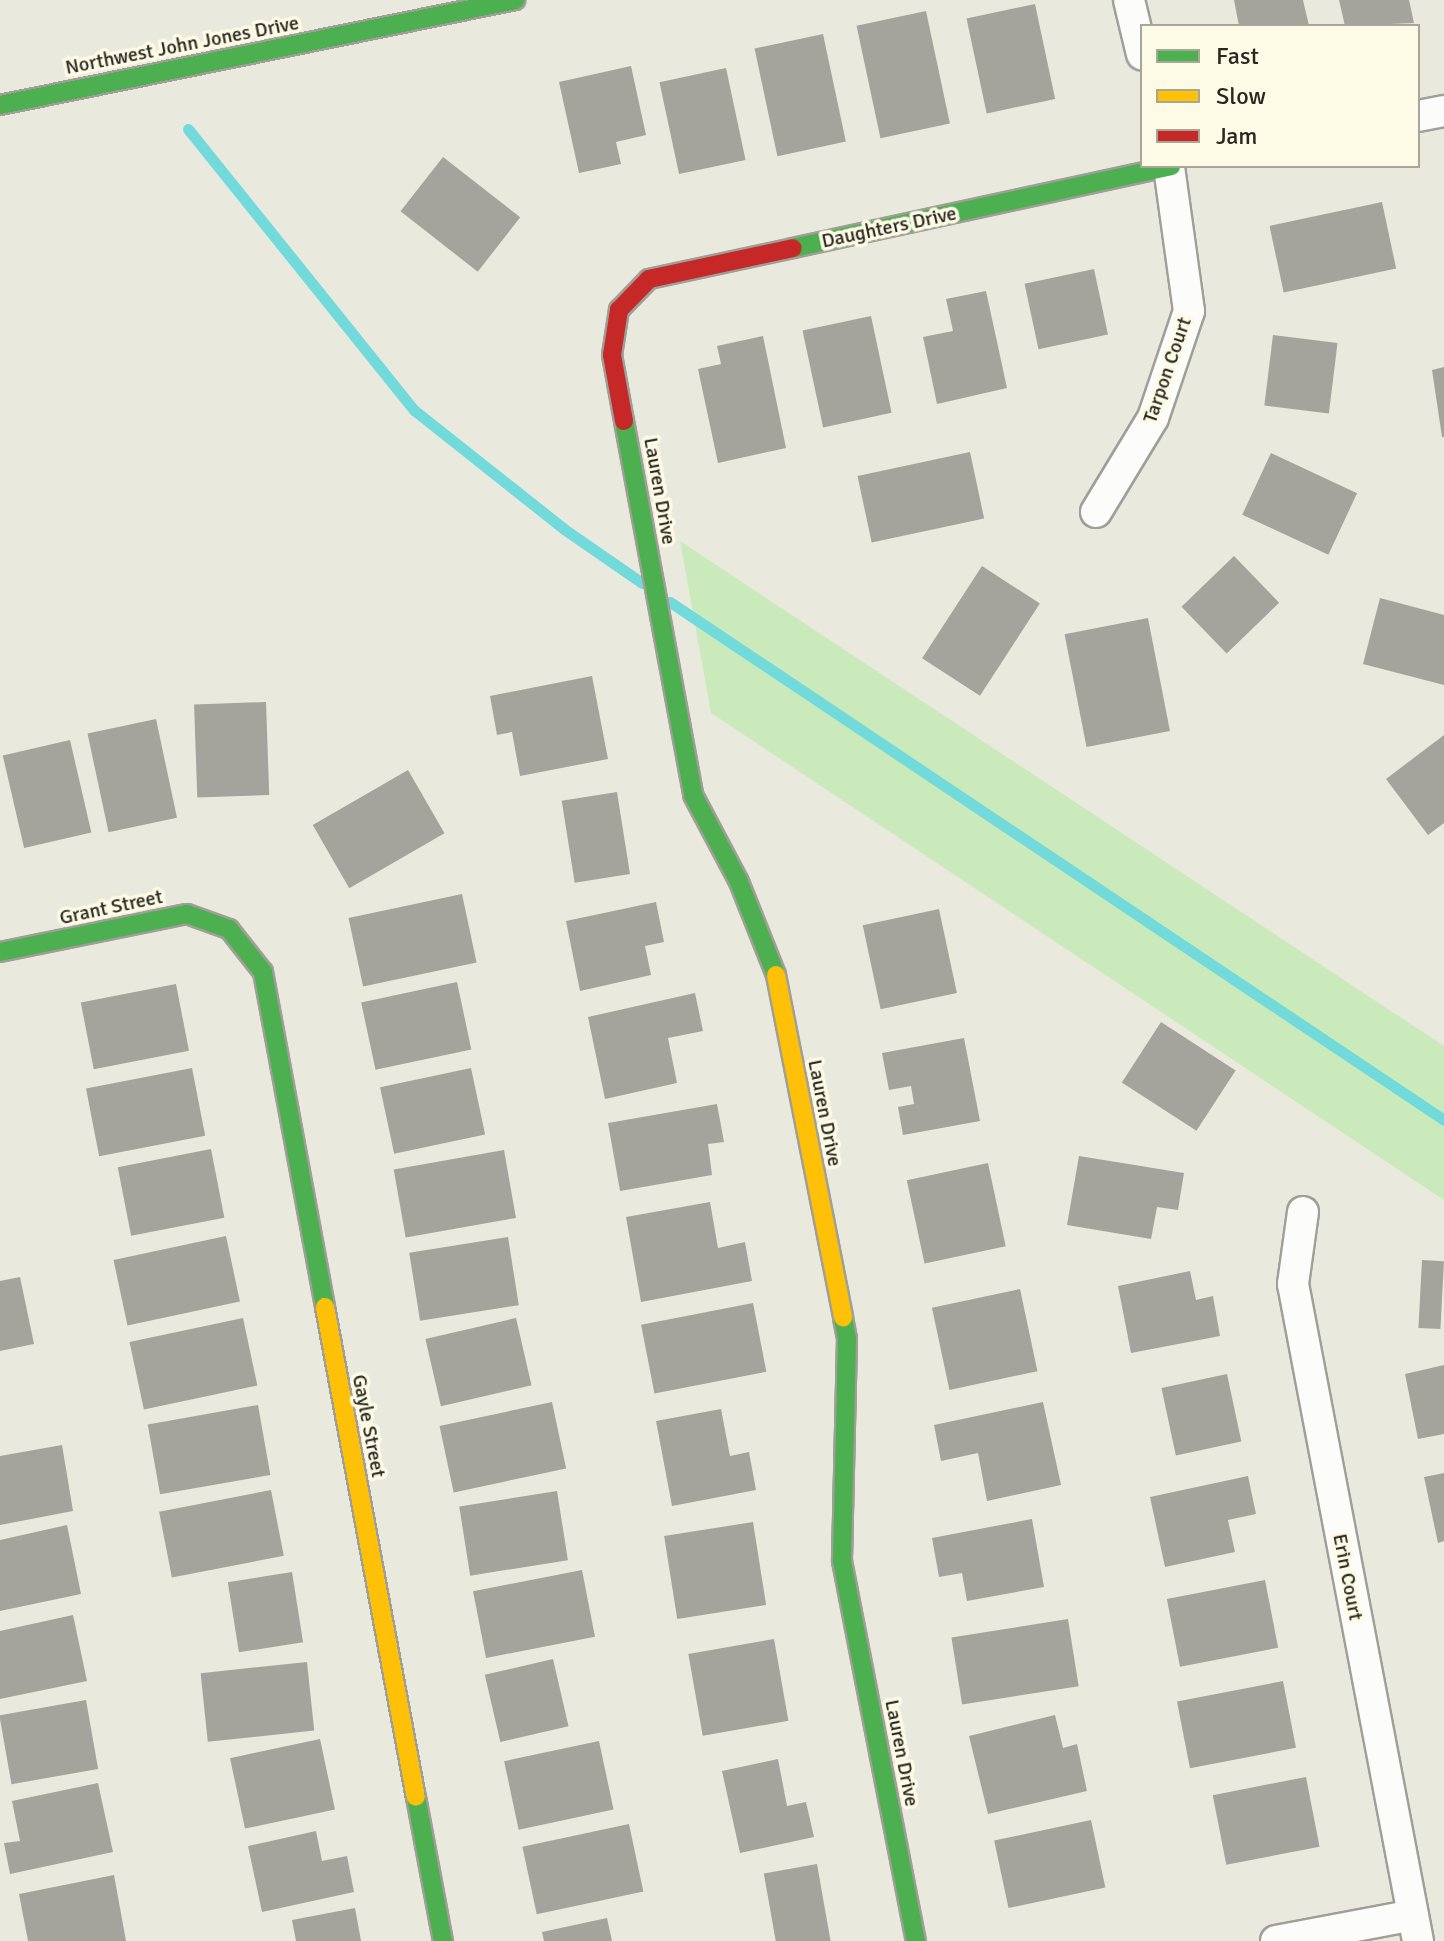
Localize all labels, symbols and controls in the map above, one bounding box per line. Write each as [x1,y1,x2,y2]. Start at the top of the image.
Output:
street label: Northwest John Jones Drive [63,11,301,79]
legend [1140,24,1420,168]
text: Fast [1216,41,1259,71]
text: Slow [1216,81,1266,111]
text: Jam [1216,121,1257,151]
street label: Daughters Drive [819,201,959,253]
street label: Tarpon Court [1138,314,1196,426]
street label: Lauren Drive [639,436,681,546]
street label: Grant Street [57,884,165,930]
street label: Lauren Drive [803,1058,847,1168]
street label: Gayle Street [347,1373,391,1479]
street label: Erin Court [1328,1532,1368,1622]
street label: Lauren Drive [880,1698,924,1808]

